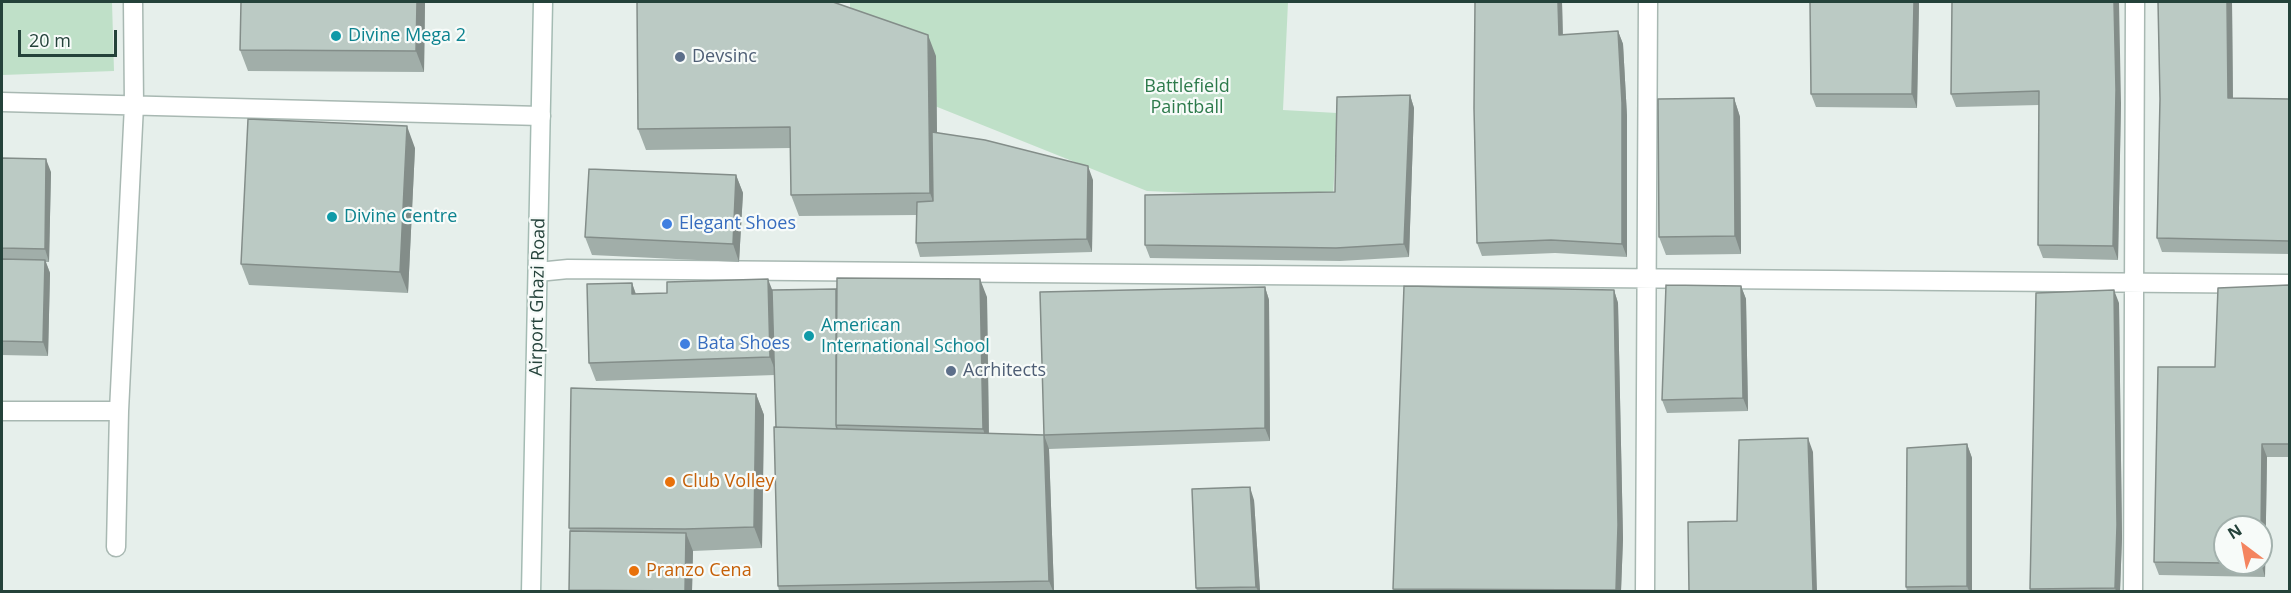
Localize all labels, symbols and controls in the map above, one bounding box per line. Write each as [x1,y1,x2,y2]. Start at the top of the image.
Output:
scale bar [21,18,120,56]
place label: Divine Mega 2 [348,25,466,47]
text: 20 m [29,28,71,52]
marker: Divine Mega 2 [329,29,343,43]
place label: Devsinc [692,46,757,68]
marker: Devsinc [673,50,687,64]
park label: Battlefield Paintball [1144,76,1230,118]
place label: Divine Centre [344,206,457,228]
marker: Divine Centre [325,210,339,224]
place label: Elegant Shoes [679,213,796,235]
marker: Elegant Shoes [660,217,674,231]
street label: Airport Ghazi Road [526,218,550,376]
place label: American International School [821,315,990,358]
marker: American International School [802,329,816,343]
place label: Bata Shoes [697,333,790,355]
marker: Bata Shoes [678,337,692,351]
place label: Acrhitects [963,360,1046,382]
marker: Acrhitects [944,364,958,378]
place label: Club Volley [682,471,774,493]
marker: Club Volley [663,475,677,489]
north arrow [2213,515,2273,575]
text: N [2223,519,2246,544]
place label: Pranzo Cena [646,560,752,582]
marker: Pranzo Cena [627,564,641,578]

